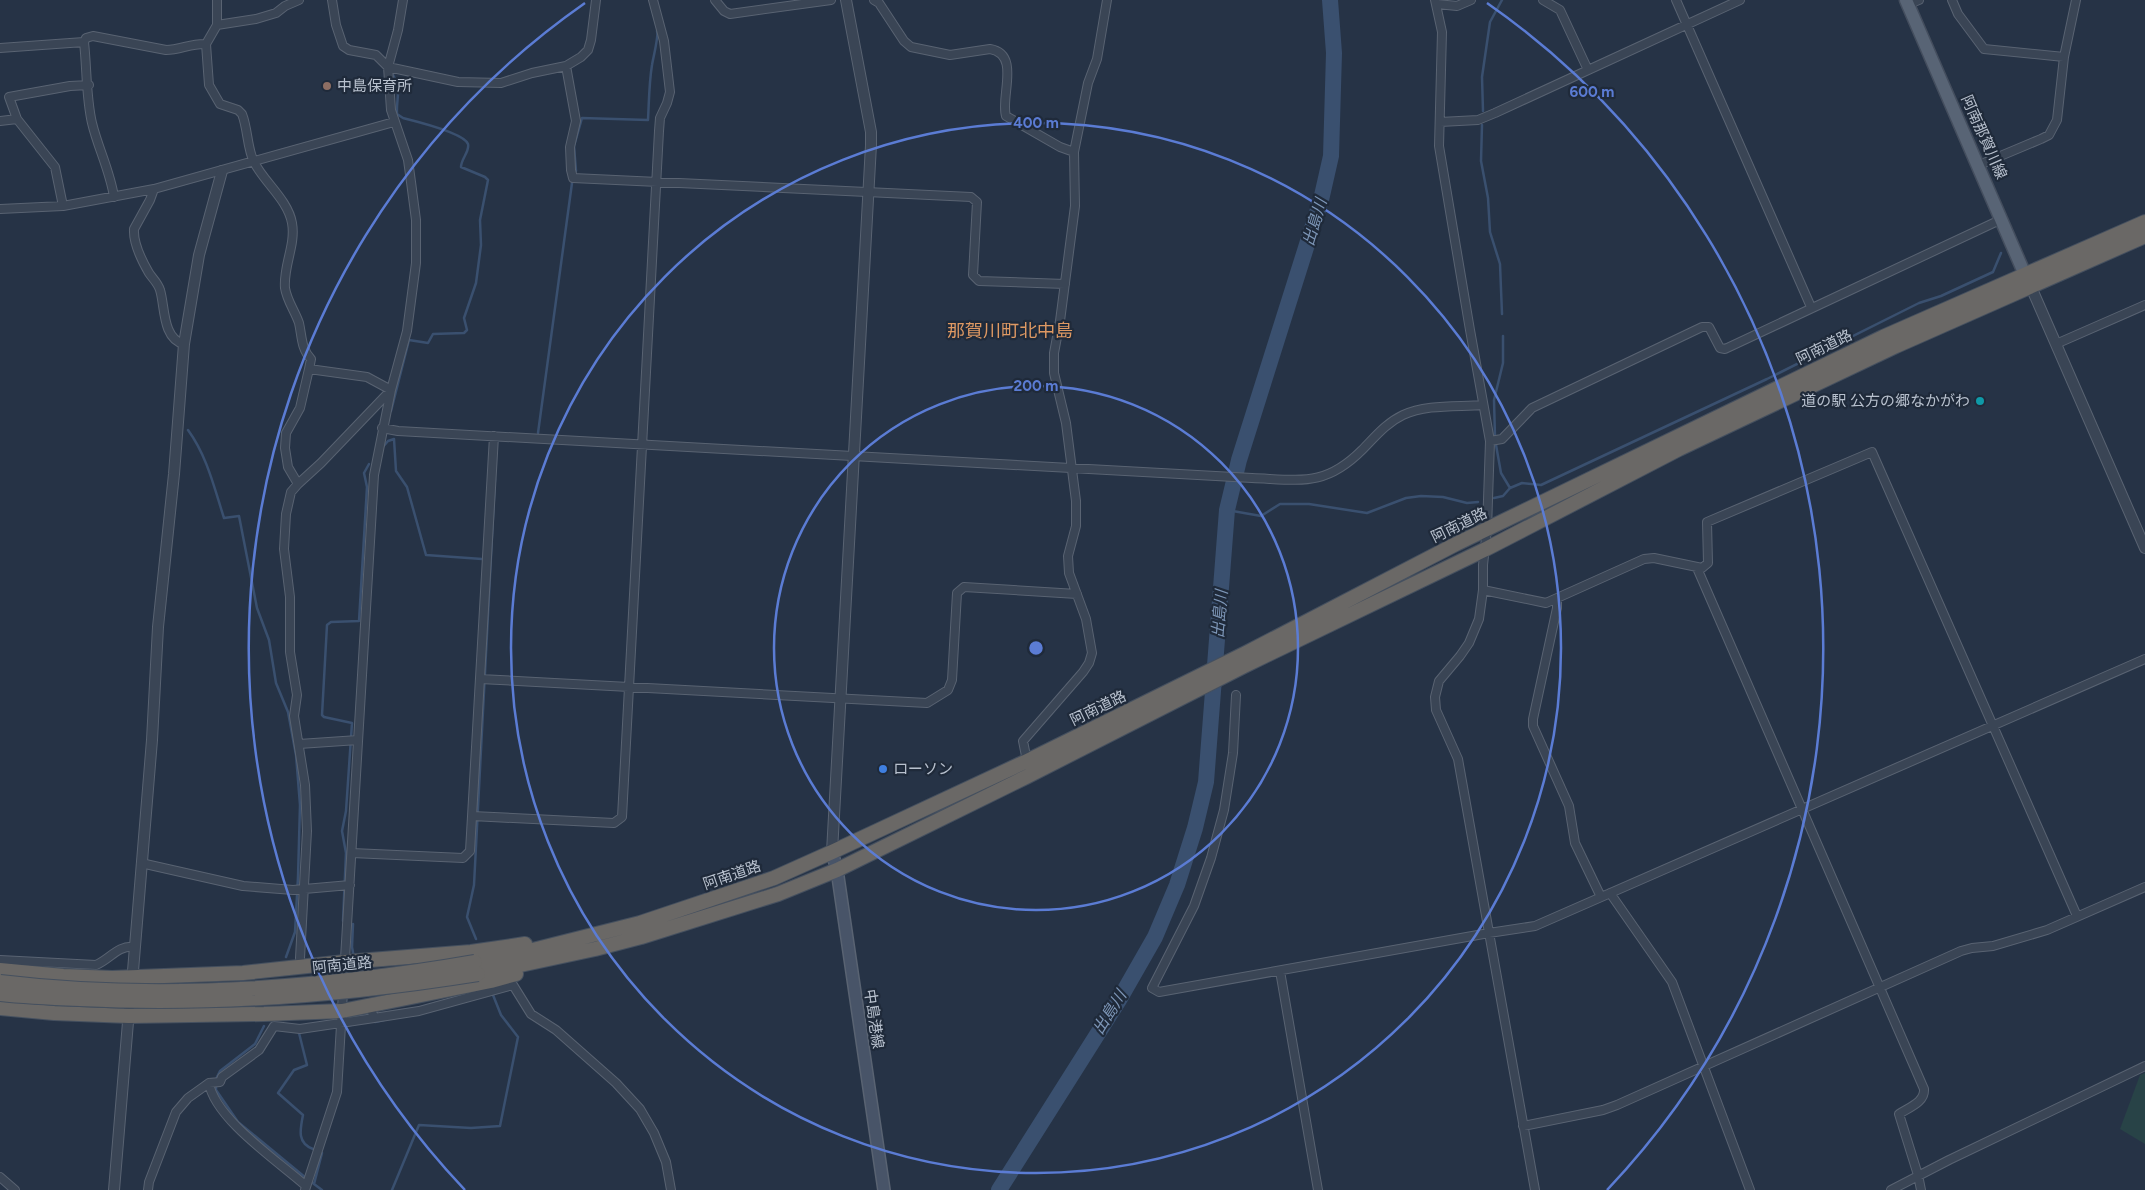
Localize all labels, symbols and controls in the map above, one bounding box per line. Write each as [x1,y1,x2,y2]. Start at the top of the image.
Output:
place label: 中島保育所 [337,77,412,95]
marker: 中島保育所 [321,80,333,92]
text: 600 m [1570,83,1614,101]
street label: 阿南那賀川線 [1957,92,2011,182]
text: 400 m [1013,114,1059,132]
water label: 出島川 [1298,195,1331,248]
district label: 那賀川町北中島 [947,320,1073,342]
street label: 阿南道路 [1793,326,1855,368]
text: 200 m [1014,377,1058,395]
place label: 道の駅 公方の郷なかがわ [1801,392,1970,410]
marker: 道の駅 公方の郷なかがわ [1974,395,1986,407]
street label: 阿南道路 [1428,504,1490,546]
water label: 出島川 [1208,587,1231,639]
centre of rings [1027,639,1045,657]
street label: 阿南道路 [1067,687,1129,729]
place label: ローソン [893,760,953,778]
marker: ローソン [877,763,889,775]
street label: 阿南道路 [701,857,763,893]
street label: 阿南道路 [311,953,373,977]
water label: 出島川 [1089,985,1131,1038]
street label: 中島港線 [861,988,887,1050]

